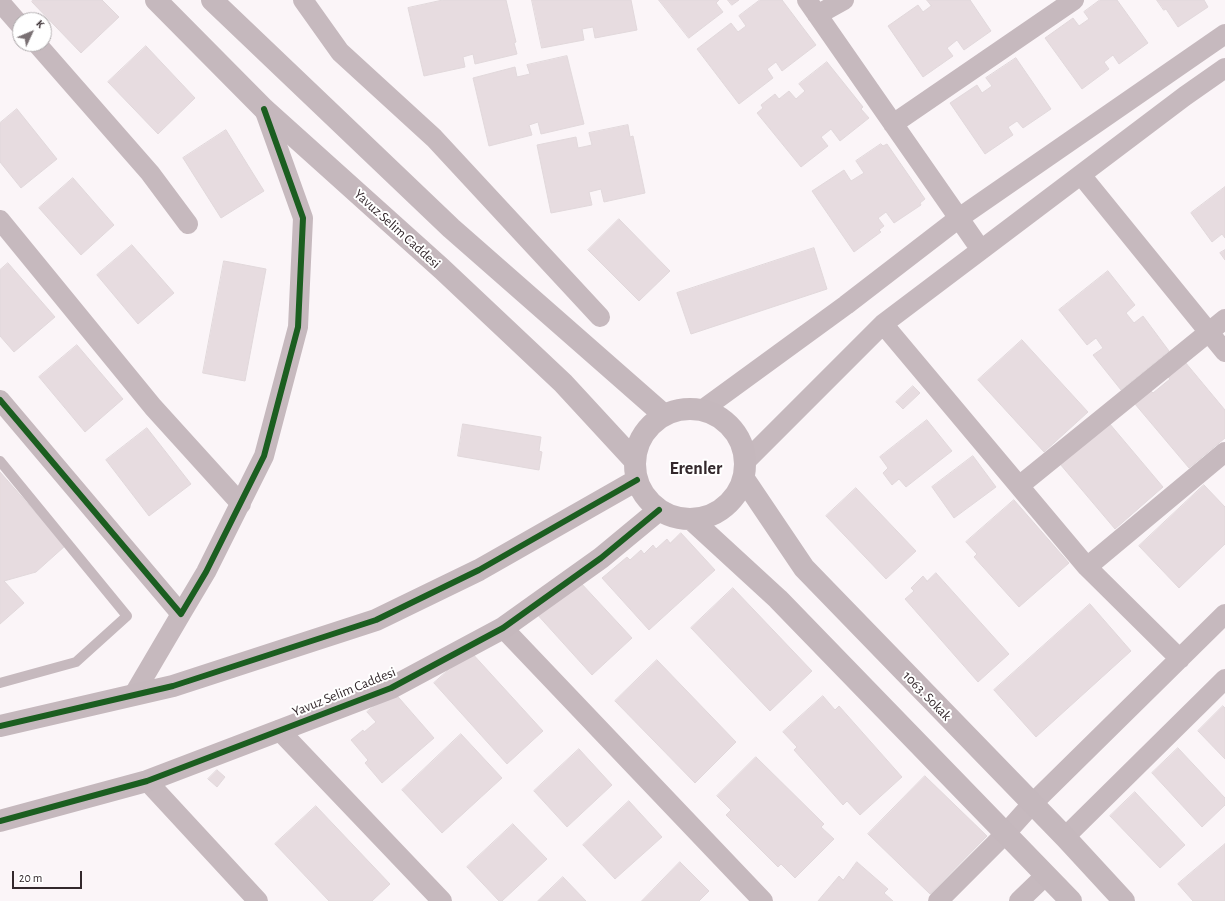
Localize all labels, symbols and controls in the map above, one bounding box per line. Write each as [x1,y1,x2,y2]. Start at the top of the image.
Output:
north arrow [12,12,52,52]
text: K [34,18,46,30]
street label: Yavuz Selim Caddesi [350,186,444,272]
district label: Erenler [670,458,722,480]
street label: Yavuz Selim Caddesi [290,664,398,720]
street label: 1063. Sokak [899,668,955,724]
scale bar [14,863,84,889]
text: 20 m [19,872,42,884]

